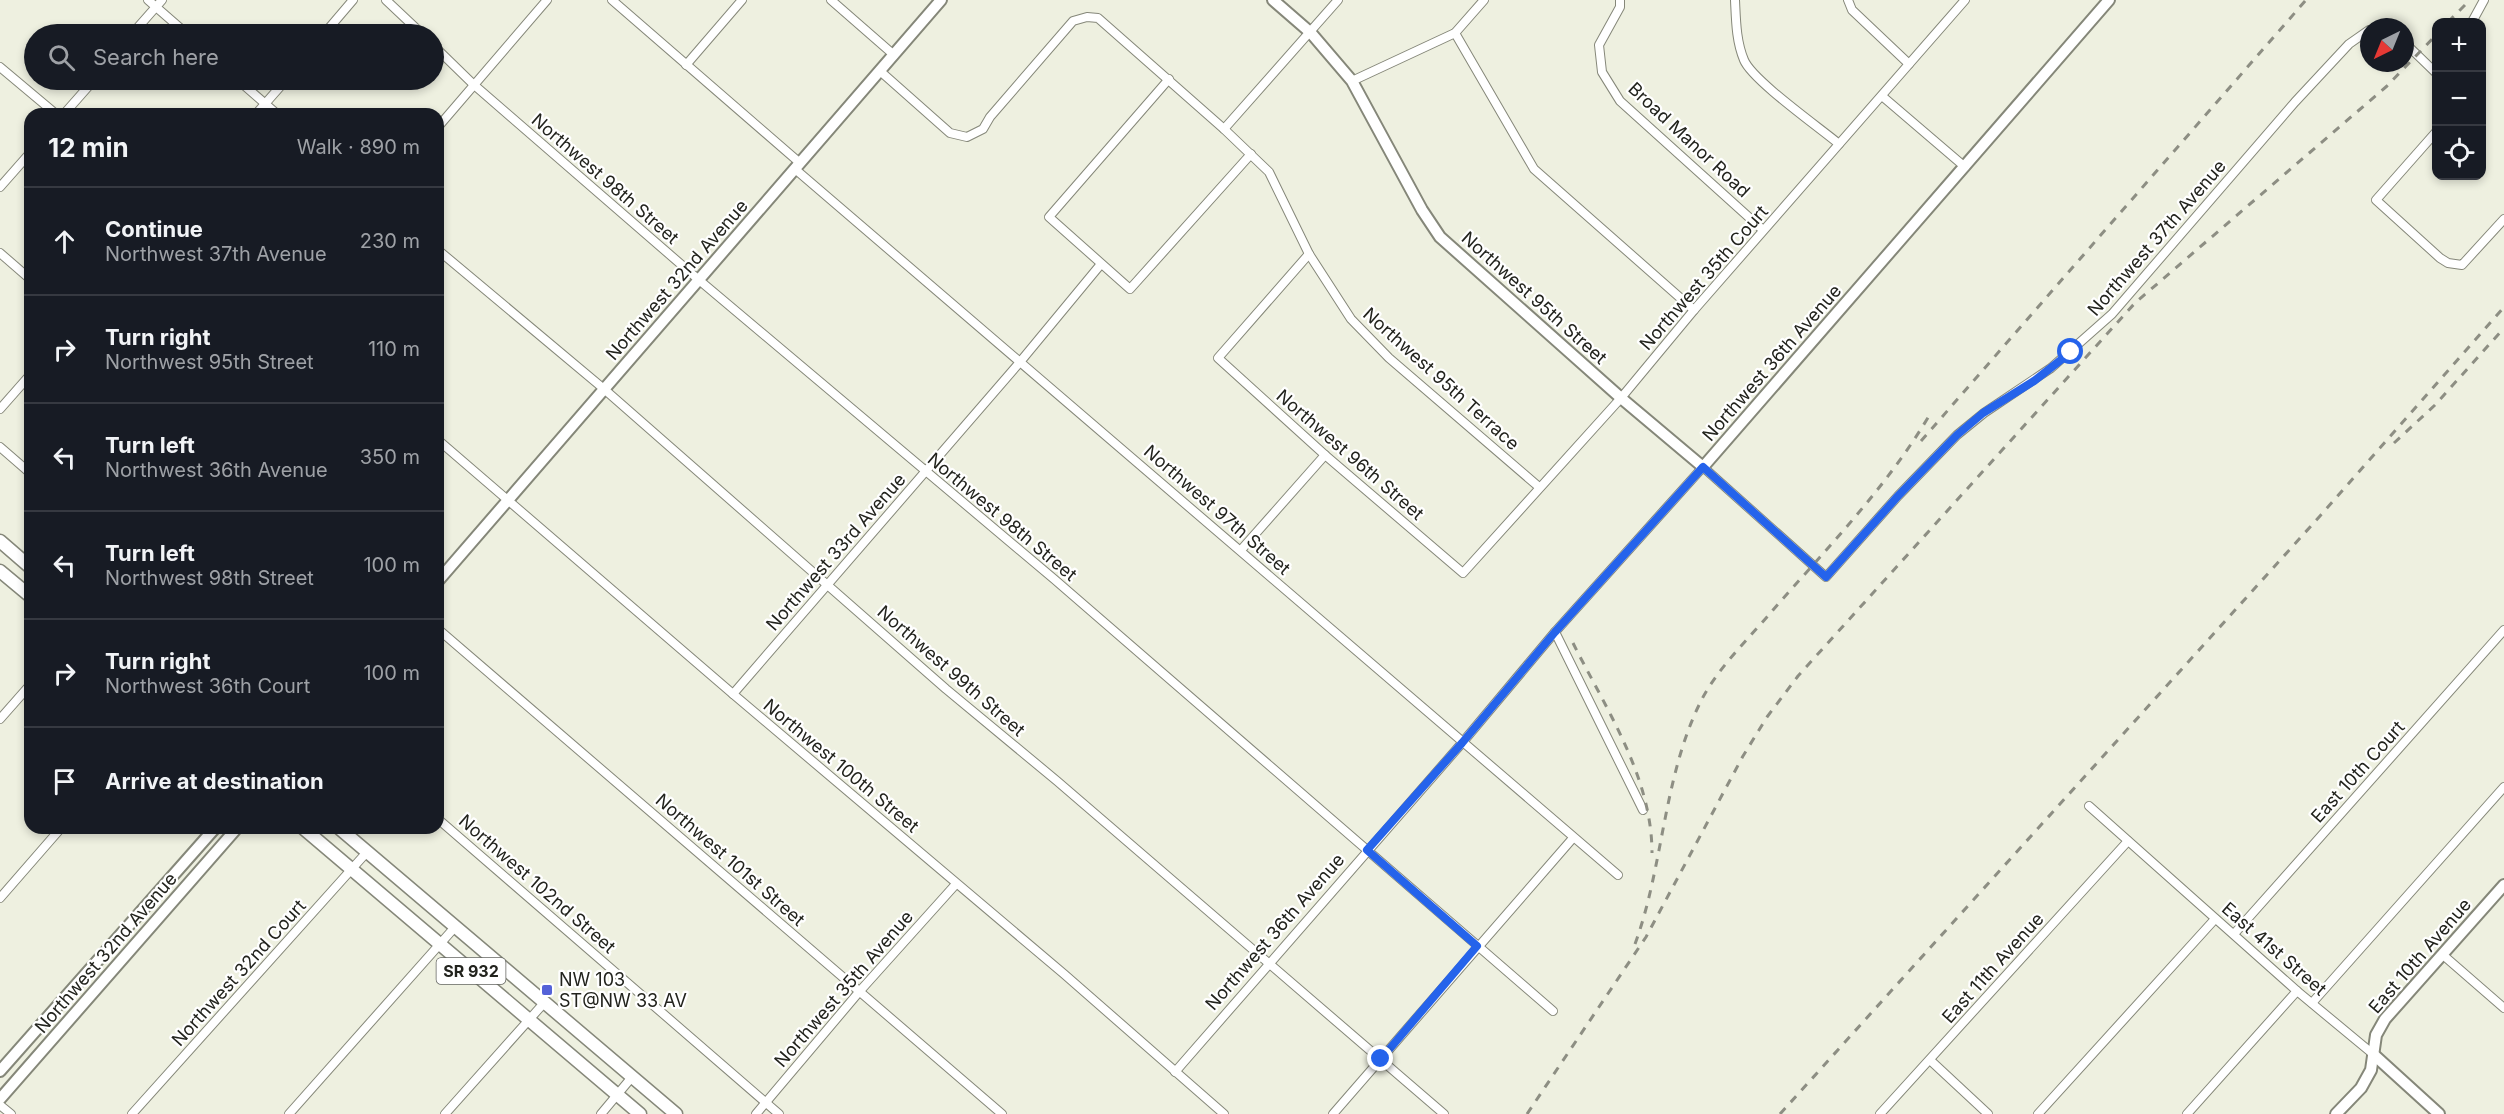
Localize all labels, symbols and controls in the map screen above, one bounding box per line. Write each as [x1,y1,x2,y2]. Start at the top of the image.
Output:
north arrow [2360,18,2414,72]
map controls [2432,18,2486,180]
button: + [2432,18,2486,72]
search box [24,24,444,90]
icon: search [45,41,78,74]
text: Search here [93,44,219,70]
button: − [2432,72,2486,126]
street label: Broad Manor Road [1624,78,1754,201]
street label: Northwest 98th Street [528,109,683,248]
button: locate [2432,126,2486,180]
text: 12 min [48,132,129,163]
text: Walk · 890 m [297,135,420,159]
street label: Northwest 37th Avenue [2083,156,2230,320]
street label: Northwest 32nd Avenue [601,195,752,364]
street label: Northwest 35th Court [1635,201,1772,354]
text: Continue [105,216,203,242]
icon: ahead [48,225,81,258]
street label: Northwest 95th Street [1458,227,1611,368]
text: 230 m [360,229,420,253]
text: Northwest 37th Avenue [105,242,327,266]
street label: Northwest 36th Avenue [1698,280,1845,445]
street label: Northwest 95th Terrace [1359,303,1524,454]
text: Turn right [105,324,211,350]
icon: right [48,333,81,366]
text: 110 m [368,337,420,361]
route start [2057,338,2083,364]
text: Northwest 95th Street [105,350,314,374]
street label: Northwest 96th Street [1272,385,1428,524]
text: Turn left [105,432,195,458]
street label: Northwest 97th Street [1140,440,1295,579]
icon: left [48,441,81,474]
text: 350 m [360,445,420,469]
street label: Northwest 98th Street [924,448,1081,585]
text: Northwest 36th Avenue [105,458,328,482]
street label: Northwest 33rd Avenue [762,469,910,635]
text: Turn left [105,540,195,566]
icon: left [48,549,81,582]
text: 100 m [363,553,420,577]
text: Northwest 98th Street [105,566,314,590]
street label: Northwest 99th Street [873,601,1029,740]
text: Turn right [105,648,211,674]
icon: right [48,657,81,690]
text: 100 m [363,661,420,685]
text: Northwest 36th Court [105,674,310,698]
street label: Northwest 100th Street [760,695,923,837]
street label: East 10th Court [2307,716,2409,827]
icon: arrive [48,765,81,798]
text: Arrive at destination [105,768,324,794]
street label: Northwest 101st Street [652,789,809,930]
street label: Northwest 102nd Street [455,810,620,957]
street label: Northwest 36th Avenue [1201,849,1348,1014]
street label: Northwest 32nd Avenue [30,868,181,1037]
street label: East 10th Avenue [2364,894,2475,1017]
street label: Northwest 32nd Court [167,895,310,1050]
street label: East 41st Street [2218,898,2331,1000]
street label: Northwest 35th Avenue [770,906,917,1071]
street label: East 11th Avenue [1938,908,2048,1027]
road number: SR 932 [436,958,506,984]
place label: NW 103 ST@NW 33 AV [559,969,687,1011]
marker: NW 103 ST@NW 33 AV [540,983,554,997]
route end [1367,1045,1393,1071]

